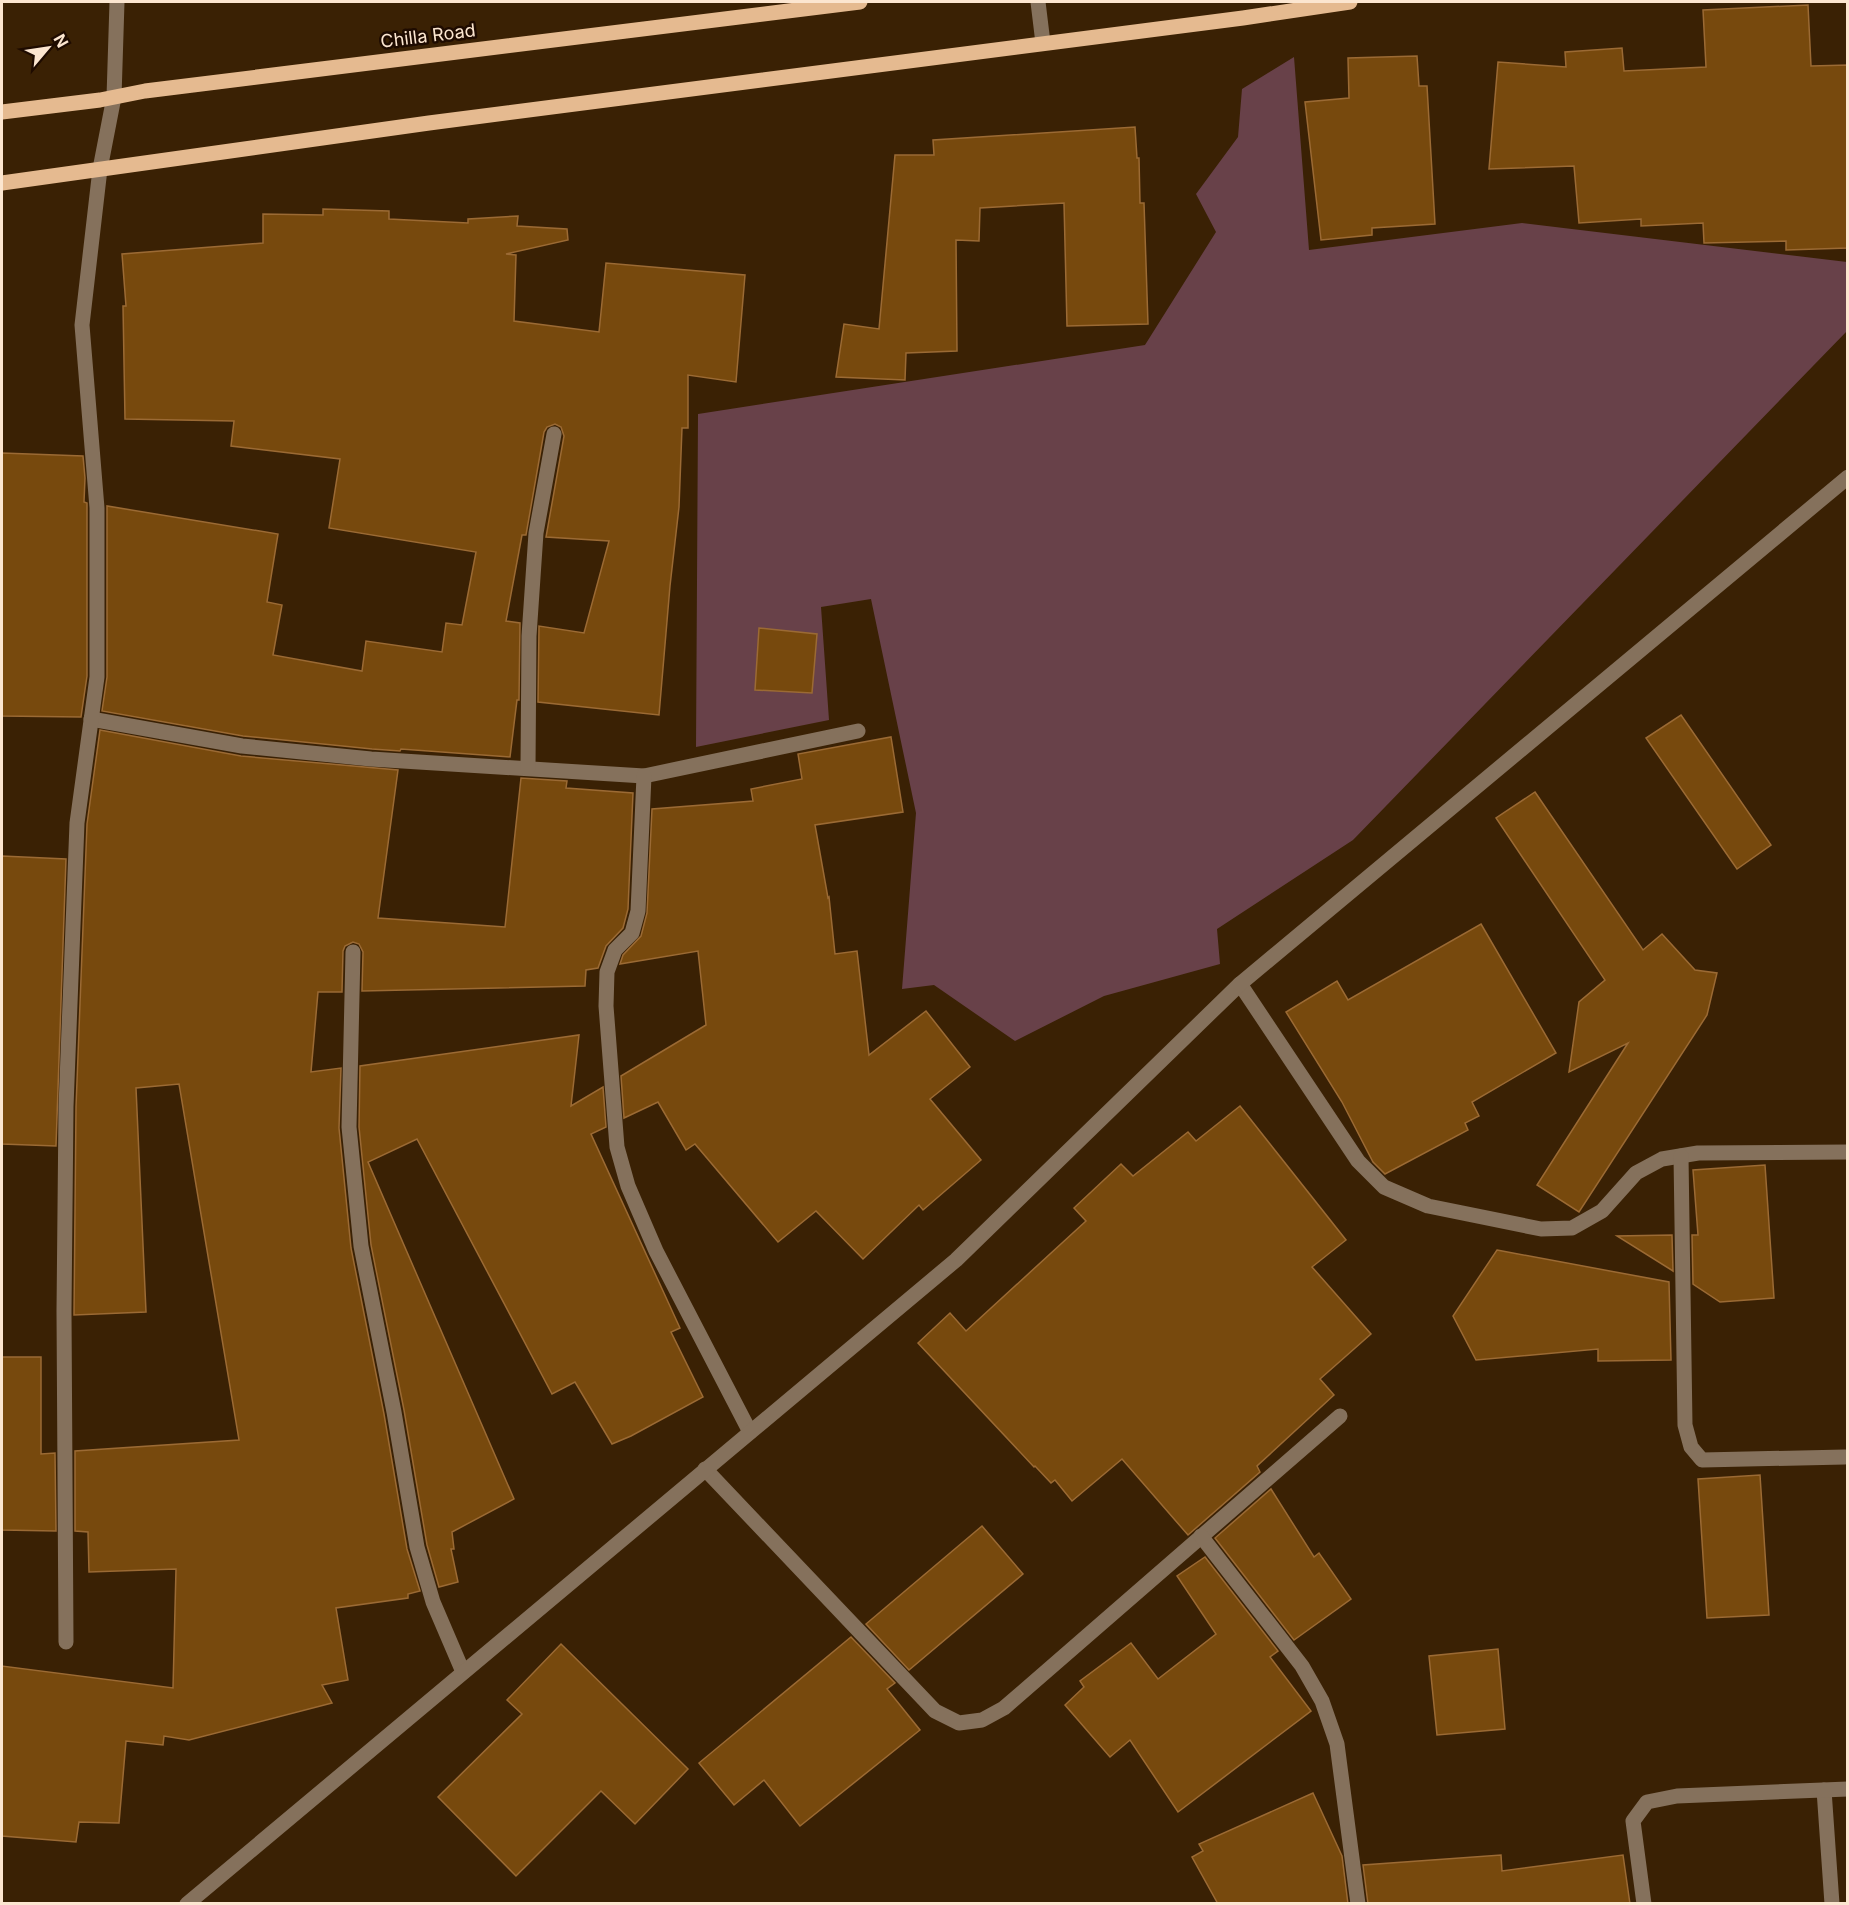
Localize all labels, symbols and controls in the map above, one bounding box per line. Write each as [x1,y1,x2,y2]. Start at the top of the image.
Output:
north arrow [18,18,78,78]
street label: Chilla Road [379,19,477,52]
text: N [49,31,73,51]

